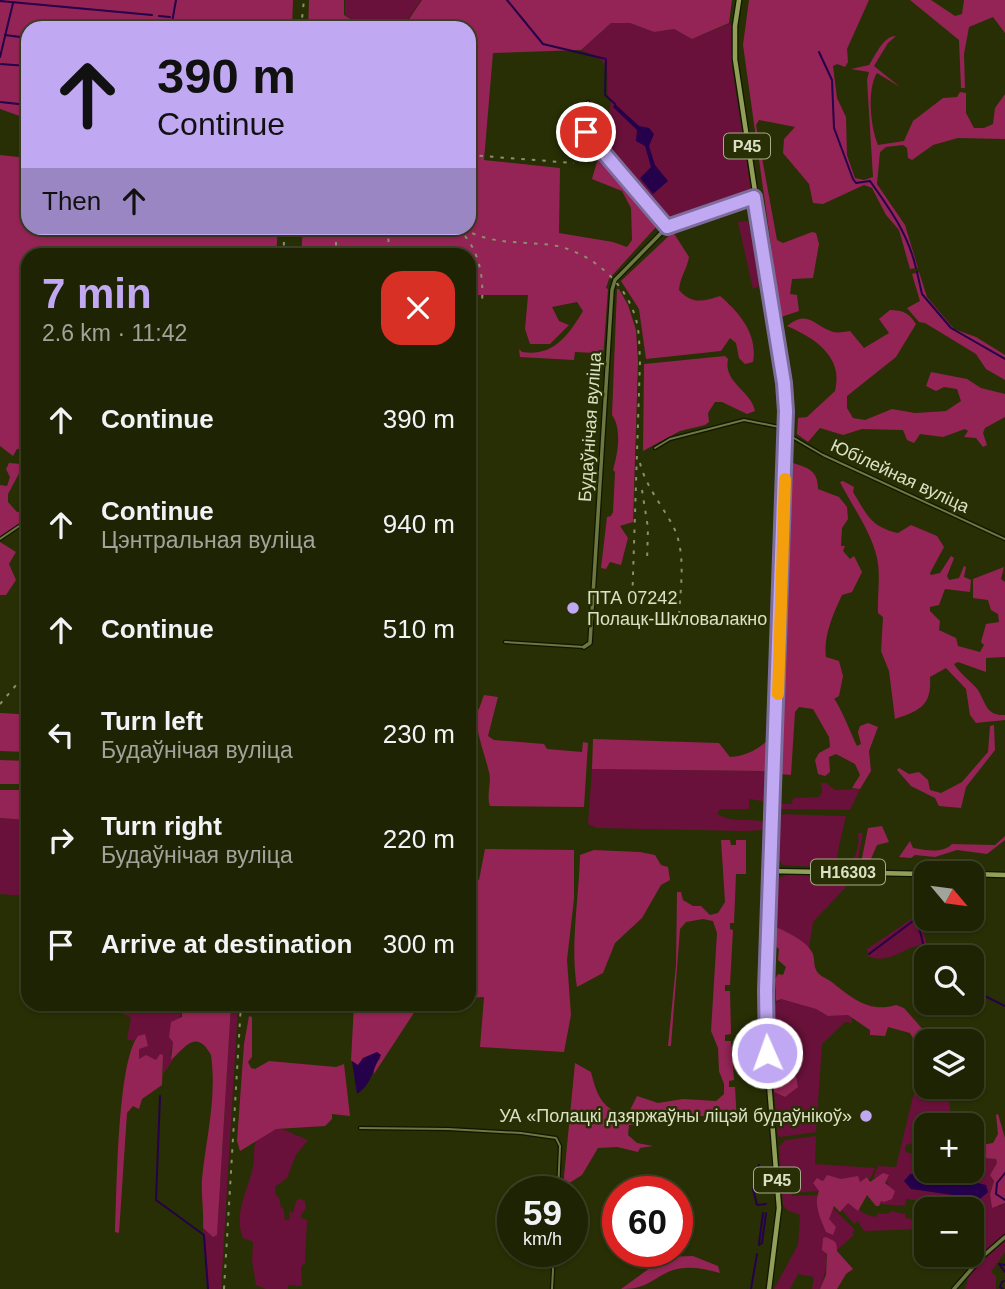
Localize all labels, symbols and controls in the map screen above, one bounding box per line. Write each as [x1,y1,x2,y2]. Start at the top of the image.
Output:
icon: ahead [42,49,133,140]
text: 390 m [157,49,296,103]
pin [556,102,616,162]
text: Continue [157,106,285,142]
icon: arrive [567,113,605,151]
road number: Р45 [724,134,770,158]
icon: ahead [115,182,153,220]
text: Then [42,186,101,216]
text: 7 min [42,270,152,317]
button: close [381,271,455,345]
text: 2.6 km · 11:42 [42,320,187,346]
street label: Будаўнічая вуліца [575,351,605,503]
icon: ahead [42,401,80,439]
text: Continue [101,404,214,434]
text: 390 m [383,404,455,434]
street label: Юбілейная вуліца [828,435,973,517]
text: Continue [101,496,214,526]
icon: ahead [42,506,80,544]
text: 940 m [383,509,455,539]
text: Цэнтральная вуліца [101,527,316,553]
place label: ПТА 07242 Полацк-Шкловалакно [587,588,767,629]
marker: ПТА 07242 Полацк-Шкловалакно [565,600,581,616]
icon: ahead [42,611,80,649]
text: Continue [101,614,214,644]
text: 510 m [383,614,455,644]
text: Turn left [101,706,203,736]
icon: left [42,716,80,754]
text: 230 m [383,719,455,749]
text: Будаўнічая вуліца [101,737,293,763]
text: Turn right [101,811,222,841]
icon: right [42,821,80,859]
text: 220 m [383,824,455,854]
text: Будаўнічая вуліца [101,842,293,868]
road number: Н16303 [811,860,885,884]
north arrow [914,861,984,931]
map controls [914,861,984,1267]
icon: arrive [42,926,80,964]
text: Arrive at destination [101,929,352,959]
text: 300 m [383,929,455,959]
button: search [914,945,984,1015]
position arrow [730,1016,804,1090]
button: layers [914,1029,984,1099]
place label: УА «Полацкі дзяржаўны ліцэй будаўнікоў» [499,1106,852,1126]
marker: УА «Полацкі дзяржаўны ліцэй будаўнікоў» [858,1108,874,1124]
button: + [914,1113,984,1183]
road number: Р45 [754,1168,800,1192]
speed limit sign: 60 [602,1176,693,1267]
text: 59 [523,1193,562,1232]
button: − [914,1197,984,1267]
text: km/h [523,1229,562,1249]

